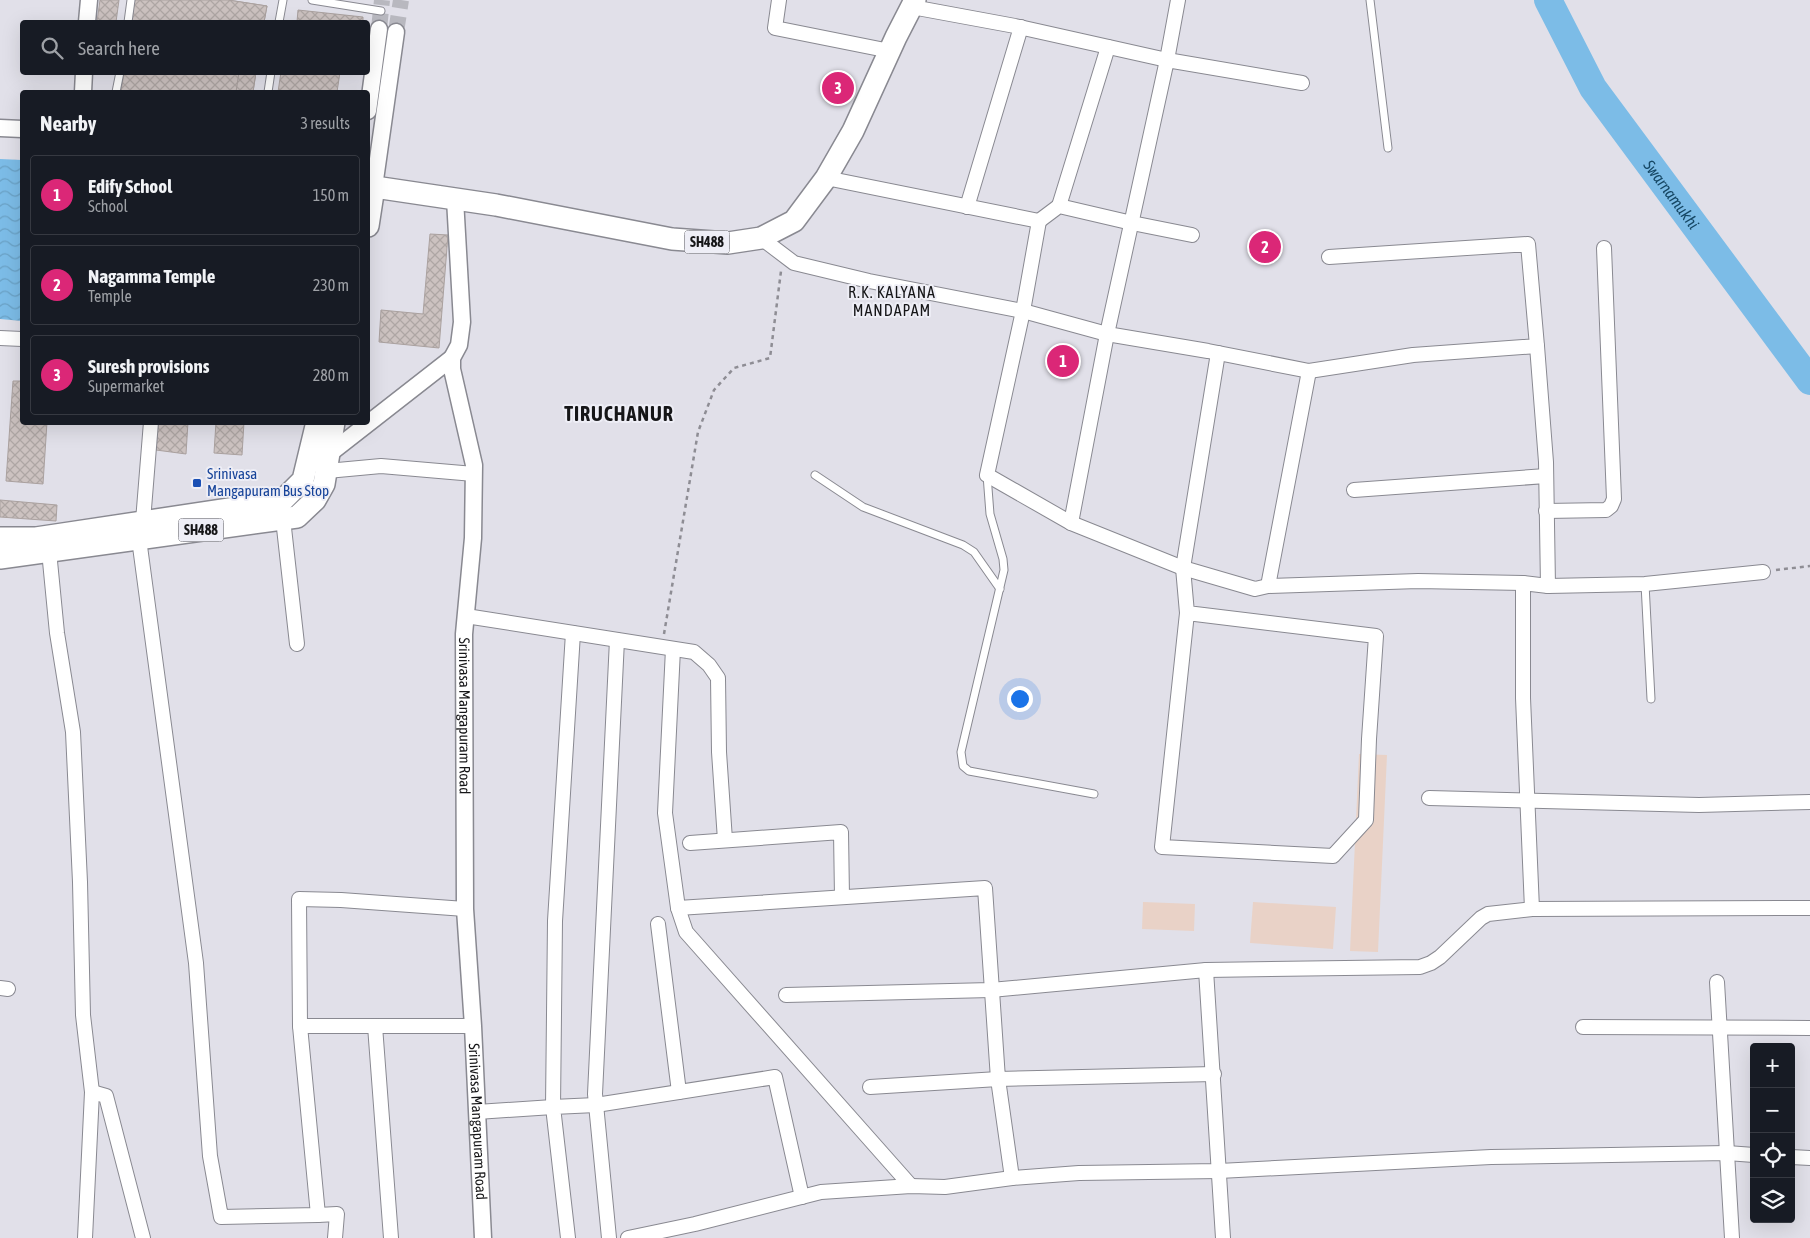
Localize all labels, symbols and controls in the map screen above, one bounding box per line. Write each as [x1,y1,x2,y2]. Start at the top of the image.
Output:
search box [20,20,370,75]
icon: search [38,34,66,62]
text: Search here [78,37,160,59]
pin: 3 [822,69,854,107]
text: Nearby [40,111,96,135]
text: 3 results [300,114,350,132]
water label: Swarnamukhi [1640,155,1703,232]
text: Edify School [88,175,172,197]
text: 1 [53,186,61,204]
text: 150 m [313,186,349,204]
text: School [88,197,128,215]
pin: 2 [1249,228,1281,266]
road number: SH488 [684,230,730,253]
text: Nagamma Temple [88,265,215,287]
text: 2 [53,276,61,294]
text: 230 m [313,276,349,294]
district label: R.K. KALYANA MANDAPAM [848,283,936,319]
text: Temple [88,287,132,305]
pin: 1 [1047,342,1079,380]
text: Suresh provisions [88,355,209,377]
text: 3 [53,366,61,384]
text: 280 m [313,366,349,384]
text: Supermarket [88,377,164,395]
district label: TIRUCHANUR [564,402,674,425]
place label: Srinivasa Mangapuram Bus Stop [207,465,329,499]
marker: Srinivasa Mangapuram Bus Stop [191,477,203,489]
road number: SH488 [178,518,224,542]
street label: Srinivasa Mangapuram Road [456,637,474,794]
your location [1007,686,1033,712]
street label: Srinivasa Mangapuram Road [466,1043,490,1200]
map controls [1750,1043,1795,1223]
button: + [1750,1043,1795,1088]
button: − [1750,1088,1795,1133]
button: locate [1750,1133,1795,1178]
button: layers [1750,1178,1795,1223]

